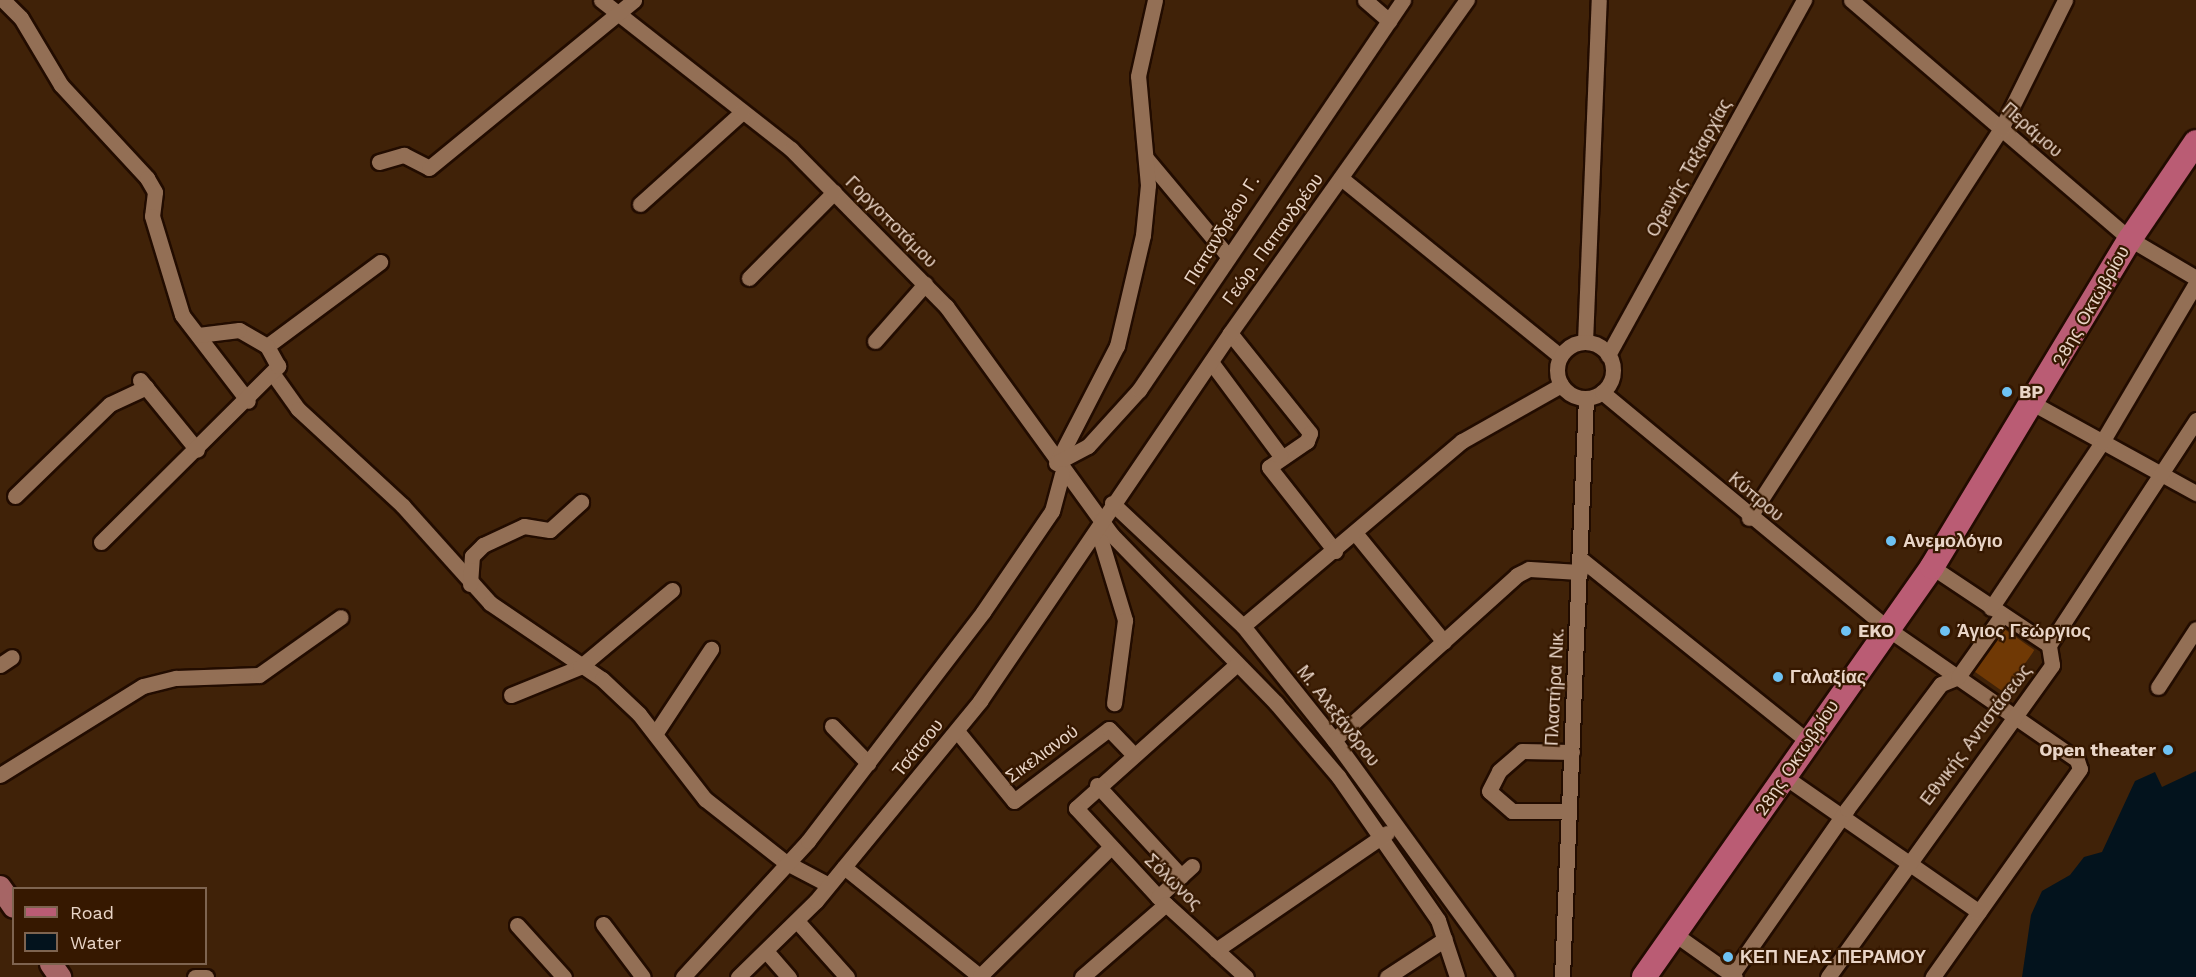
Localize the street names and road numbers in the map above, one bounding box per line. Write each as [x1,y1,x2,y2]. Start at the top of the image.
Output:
street label: Ορεινής Ταξιαρχίας [1642,95,1736,241]
street label: Περάμου [1997,98,2067,162]
street label: Γεώρ. Παπανδρέου [1218,169,1328,309]
street label: Παπανδρέου Γ. [1180,171,1264,289]
street label: Γοργοποτάμου [841,172,941,272]
street label: 28ης Οκτωβρίου [2048,242,2134,370]
street label: Κύπρου [1724,468,1788,526]
street label: Πλαστήρα Νικ. [1541,628,1569,746]
street label: Εθνικής Αντιστάσεως [1916,660,2036,810]
street label: Μ. Αλεξάνδρου [1292,661,1384,771]
street label: 28ης Οκτωβρίου [1750,696,1844,820]
street label: Τσάτσου [888,715,948,781]
street label: Σικελιανού [1002,720,1082,788]
street label: Σόλωνος [1140,849,1206,915]

